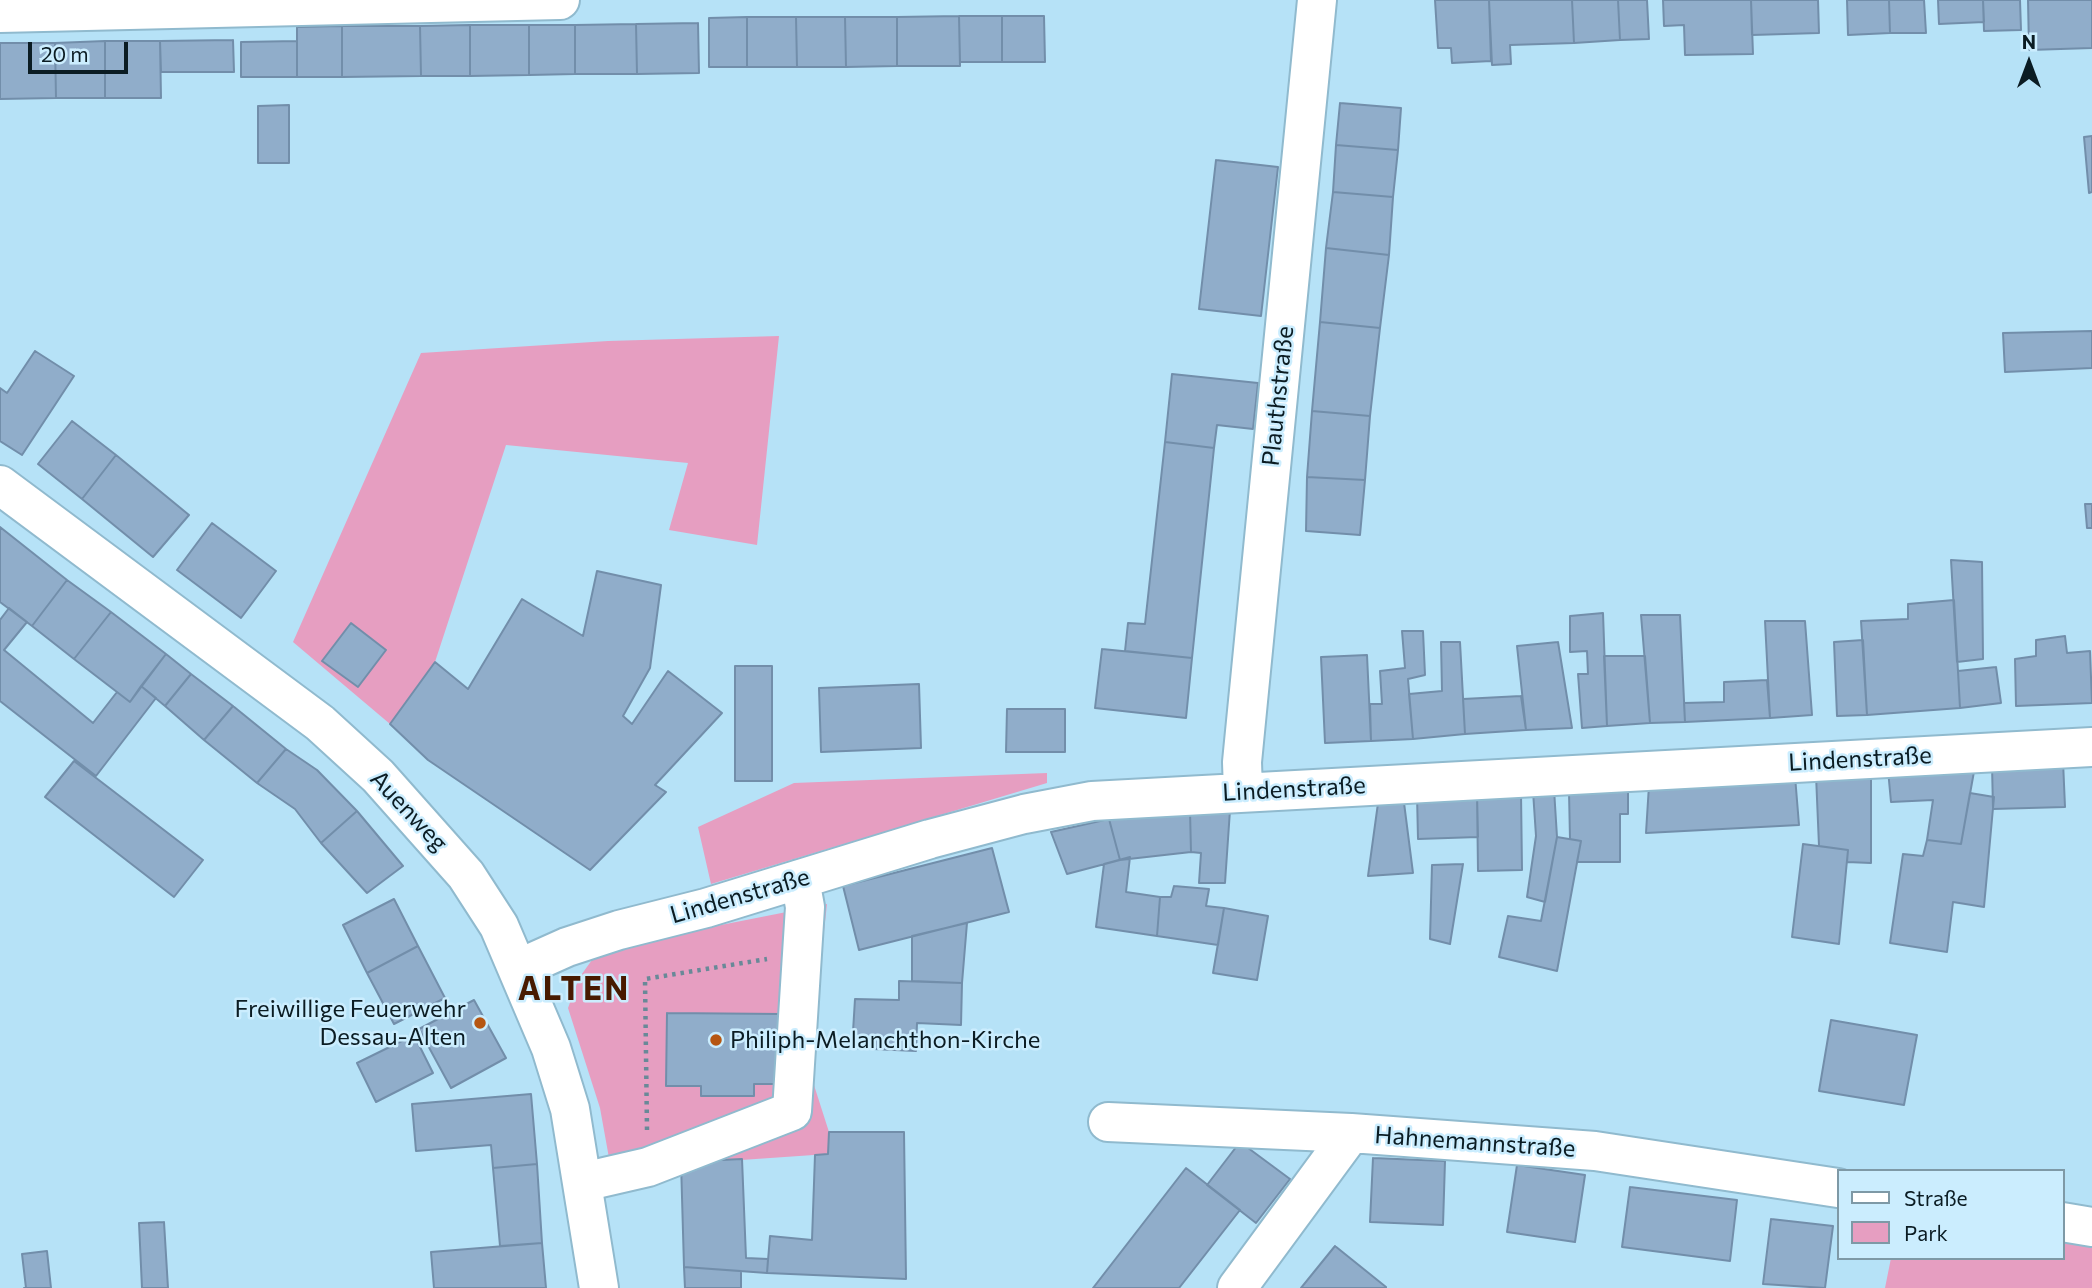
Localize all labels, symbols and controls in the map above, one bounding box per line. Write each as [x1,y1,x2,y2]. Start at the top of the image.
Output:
scale bar [32,28,131,72]
north arrow [1994,28,2064,98]
text: N [2022,30,2036,53]
text: 20 m [41,41,89,66]
street label: Plauthstraße [1256,325,1300,467]
street label: Lindenstraße [1787,741,1933,777]
street label: Auenweg [364,764,454,858]
street label: Lindenstraße [1221,771,1367,807]
street label: Lindenstraße [667,862,813,930]
district label: ALTEN [518,970,630,1008]
place label: Freiwillige Feuerwehr Dessau-Alten [234,995,466,1051]
marker: Freiwillige Feuerwehr Dessau-Alten [472,1015,488,1031]
place label: Philiph-Melanchthon-Kirche [730,1026,1040,1054]
marker: Philiph-Melanchthon-Kirche [708,1032,724,1048]
street label: Hahnemannstraße [1373,1121,1577,1163]
legend [1836,1169,2064,1260]
text: Straße [1904,1185,1968,1210]
text: Park [1904,1220,1948,1245]

